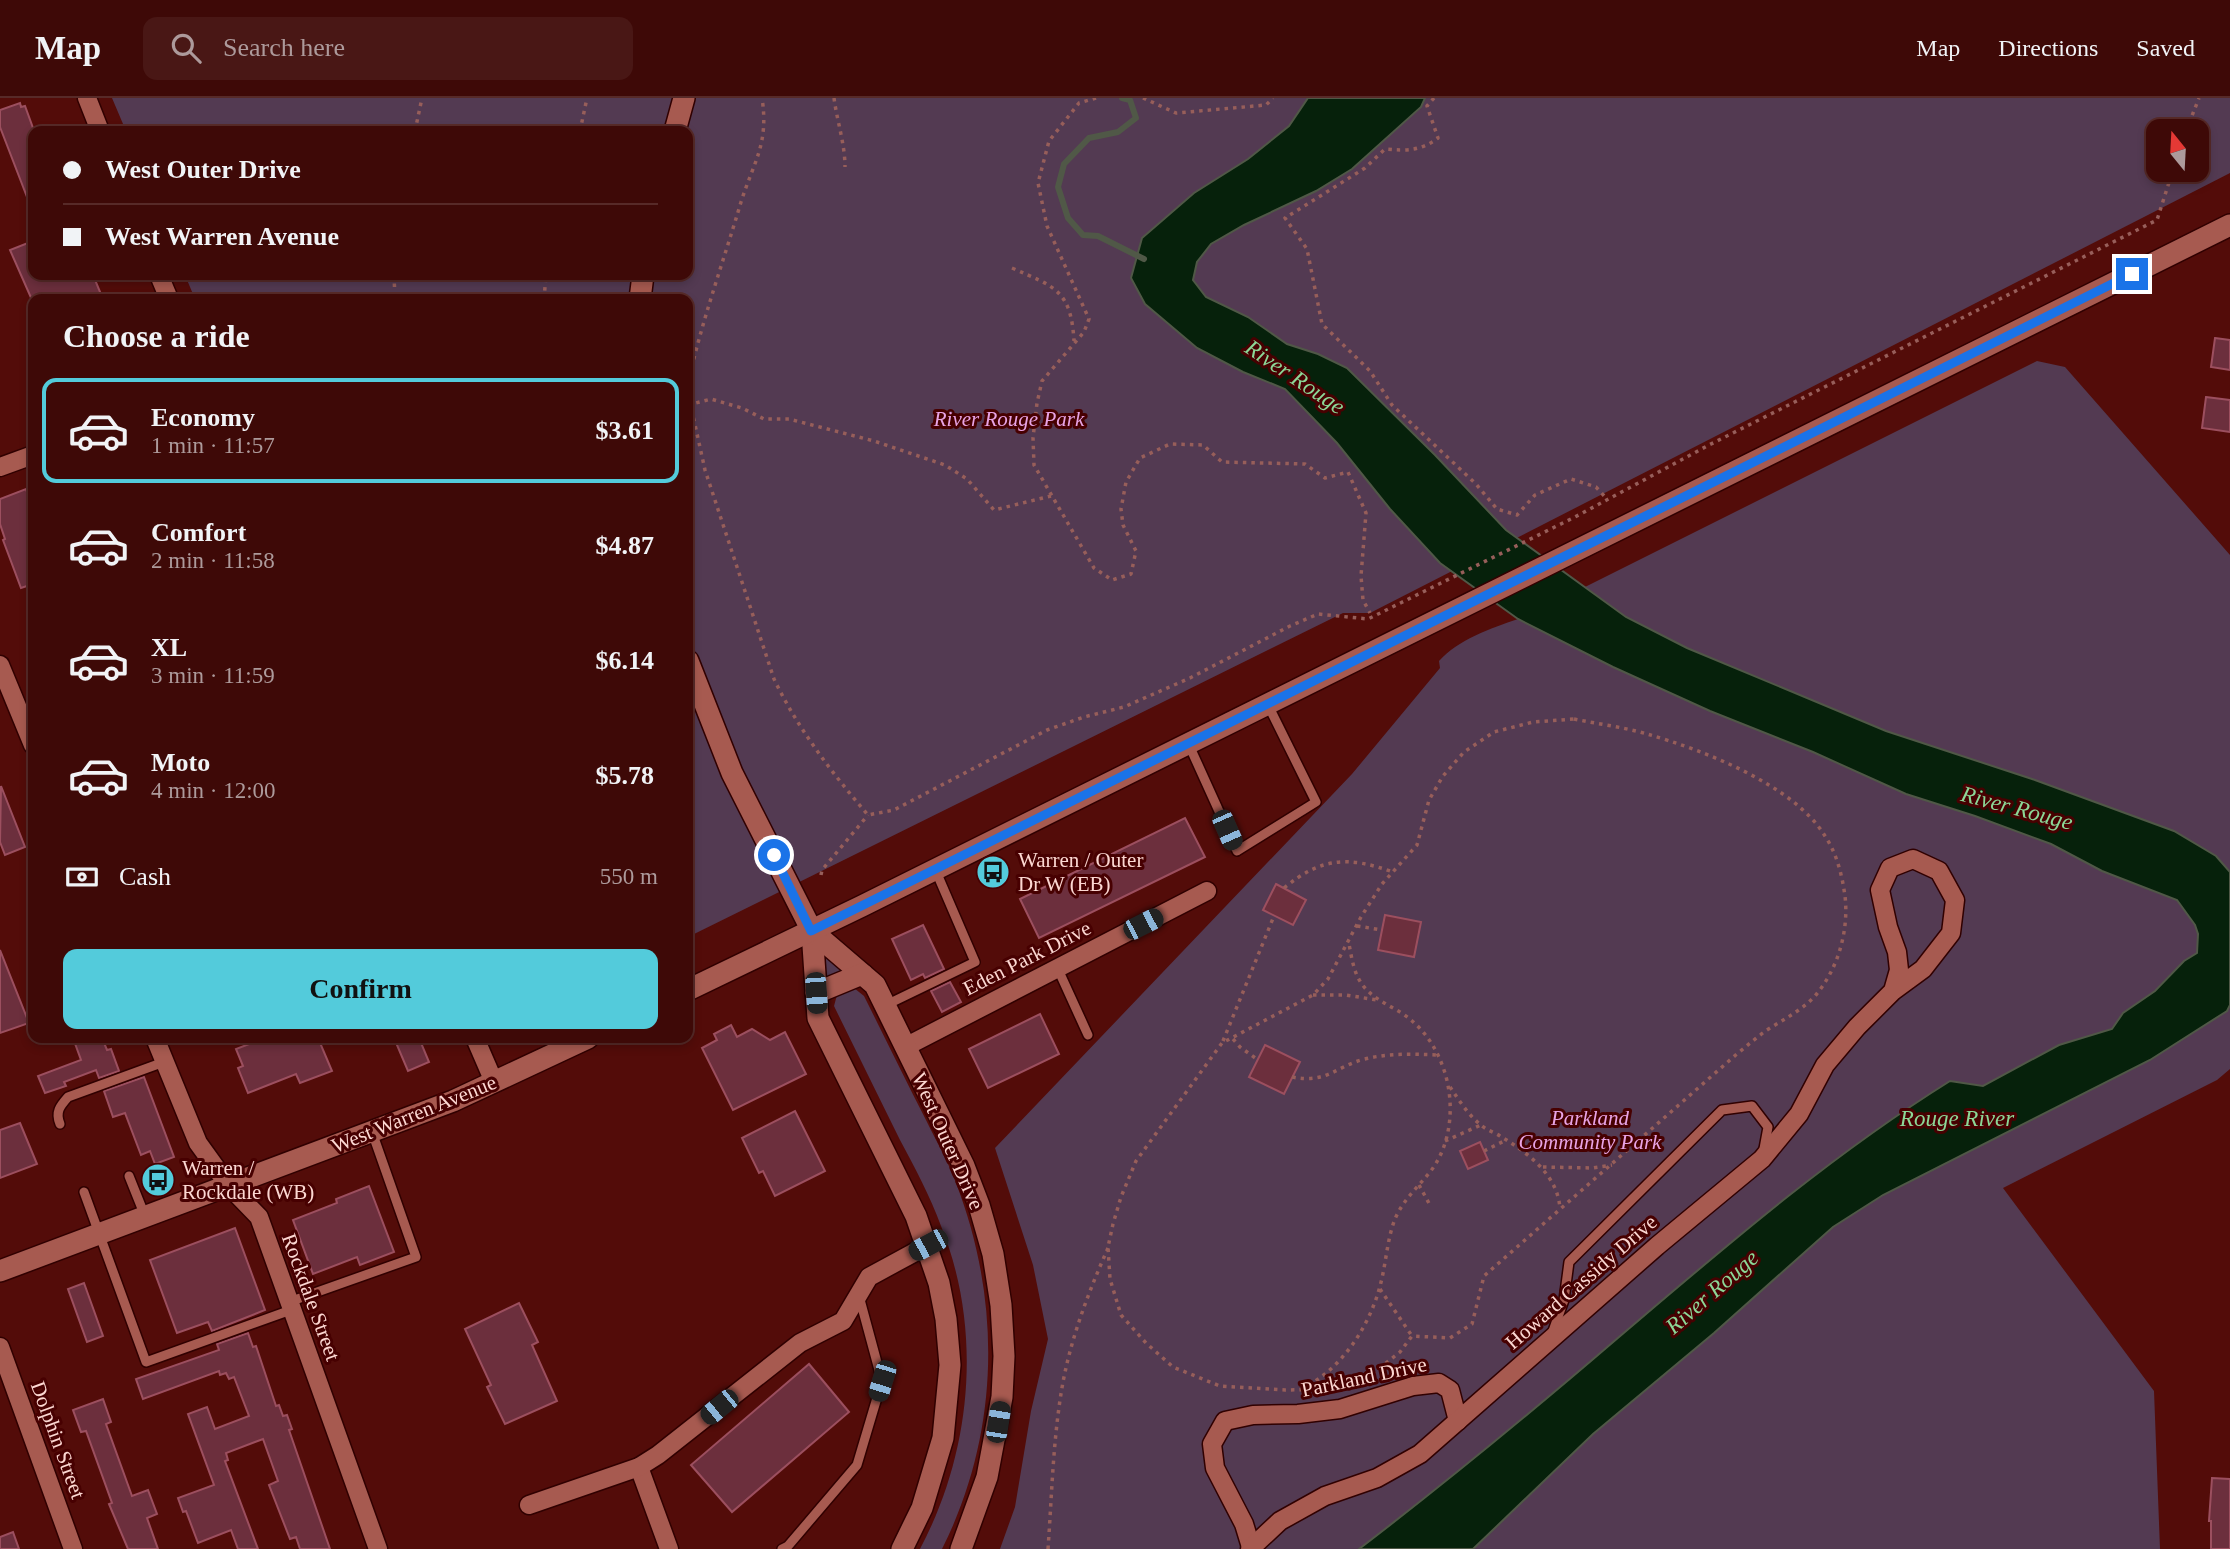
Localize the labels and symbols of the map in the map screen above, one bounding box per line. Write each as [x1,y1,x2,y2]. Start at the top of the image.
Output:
north arrow [2146,119,2208,182]
route end [2116,258,2148,290]
water label: River Rouge [1240,334,1349,419]
park label: River Rouge Park [933,407,1085,431]
water label: River Rouge [1958,781,2075,835]
car [1209,807,1246,853]
route start [758,839,790,871]
place label: Warren / Outer Dr W (EB) [1018,848,1143,896]
bus stop icon: Warren / Outer Dr W (EB) [974,853,1012,891]
car [1120,905,1167,943]
street label: Eden Park Drive [959,916,1095,1000]
car [805,971,828,1015]
street label: West Outer Drive [907,1069,989,1213]
street label: West Warren Avenue [328,1070,500,1158]
park label: Parkland Community Park [1519,1106,1662,1154]
water label: Rouge River [1899,1106,2015,1131]
place label: Warren / Rockdale (WB) [182,1156,314,1204]
bus stop icon: Warren / Rockdale (WB) [139,1161,177,1199]
street label: Howard Cassidy Drive [1500,1210,1662,1354]
car [905,1226,952,1264]
street label: Rockdale Street [277,1230,345,1364]
water label: River Rouge [1660,1245,1763,1340]
street label: Parkland Drive [1299,1352,1429,1402]
car [866,1358,899,1404]
street label: Dolphin Street [26,1378,90,1502]
car [697,1386,742,1428]
car [985,1400,1012,1444]

